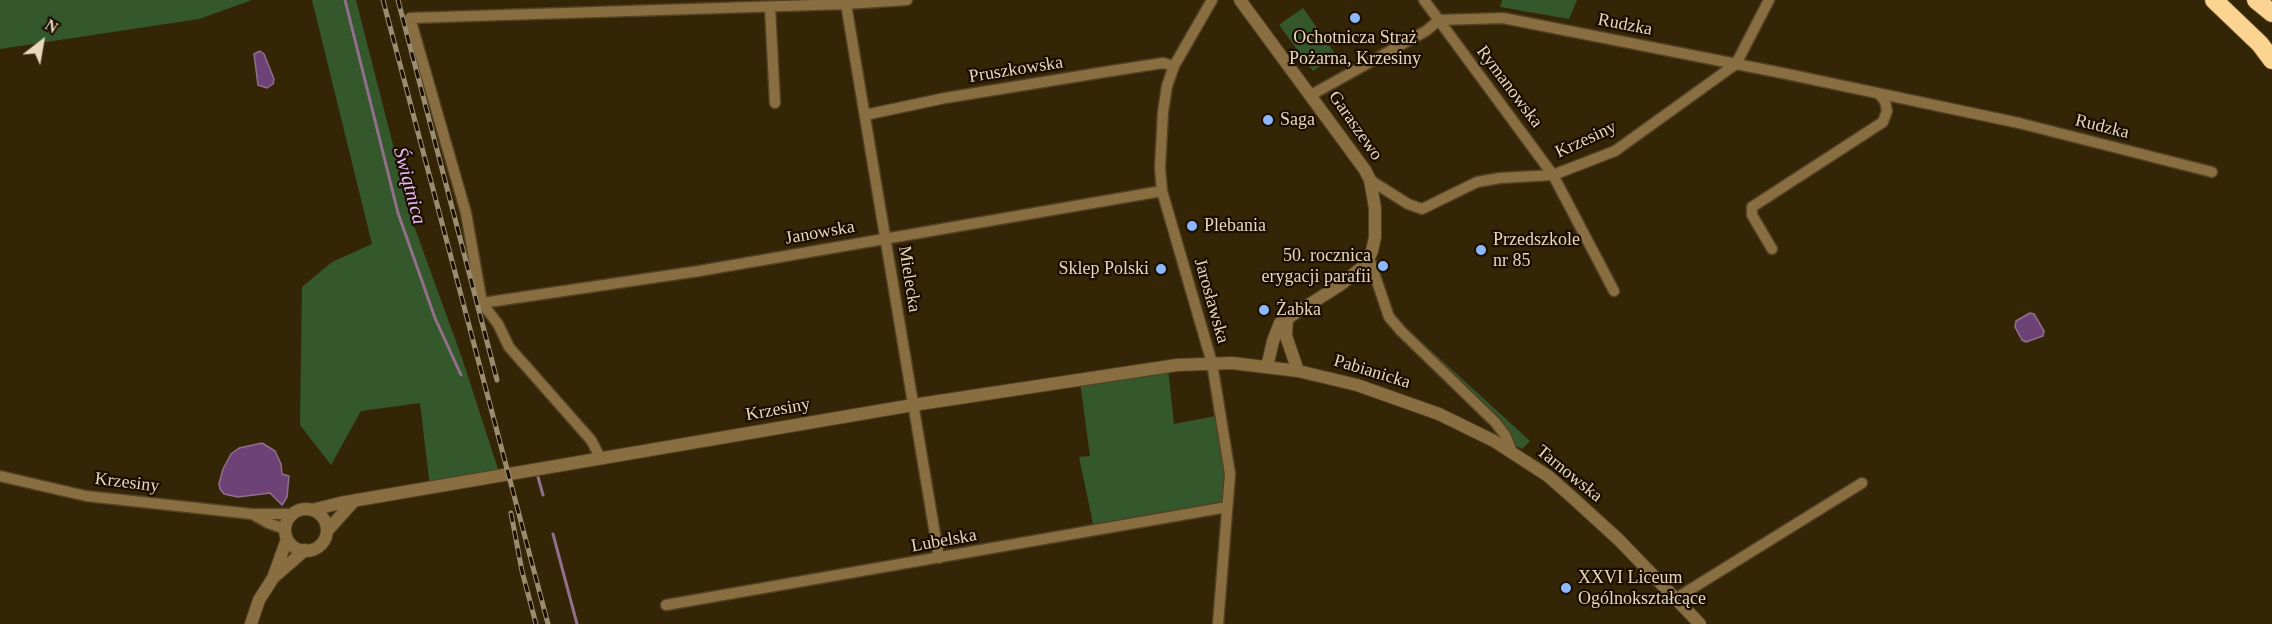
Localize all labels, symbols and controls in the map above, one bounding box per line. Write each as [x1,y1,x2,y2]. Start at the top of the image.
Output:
street label: Rudzka [1596,9,1654,41]
marker: Ochotnicza Straż Pożarna, Krzesiny [1348,11,1362,25]
north arrow [12,12,72,72]
text: N [42,16,61,36]
place label: Ochotnicza Straż Pożarna, Krzesiny [1289,27,1421,70]
street label: Rymanowska [1471,42,1547,132]
street label: Pruszkowska [967,52,1065,88]
street label: Garaszewo [1323,87,1387,165]
place label: Saga [1280,109,1315,131]
street label: Rudzka [2073,110,2131,144]
marker: Saga [1261,113,1275,127]
street label: Krzesiny [1552,116,1620,164]
water label: Świątnica [387,145,431,227]
place label: Plebania [1204,215,1266,237]
street label: Janowska [784,216,856,250]
marker: Plebania [1185,219,1199,233]
place label: Przedszkole nr 85 [1493,229,1580,272]
marker: Przedszkole nr 85 [1474,243,1488,257]
street label: Mielecka [893,244,925,314]
place label: 50. rocznica erygacji parafii [1262,245,1371,288]
street label: Jarosławska [1189,256,1233,346]
place label: Sklep Polski [1058,258,1149,280]
marker: 50. rocznica erygacji parafii [1376,259,1390,273]
marker: Sklep Polski [1154,262,1168,276]
place label: Żabka [1276,299,1321,321]
marker: Żabka [1257,303,1271,317]
street label: Pabianicka [1331,350,1413,394]
street label: Krzesiny [744,394,812,426]
street label: Tarnowska [1532,441,1606,507]
street label: Krzesiny [93,468,161,498]
street label: Lubelska [910,525,978,557]
place label: XXVI Liceum Ogólnokształcące [1578,567,1706,610]
marker: XXVI Liceum Ogólnokształcące [1559,581,1573,595]

